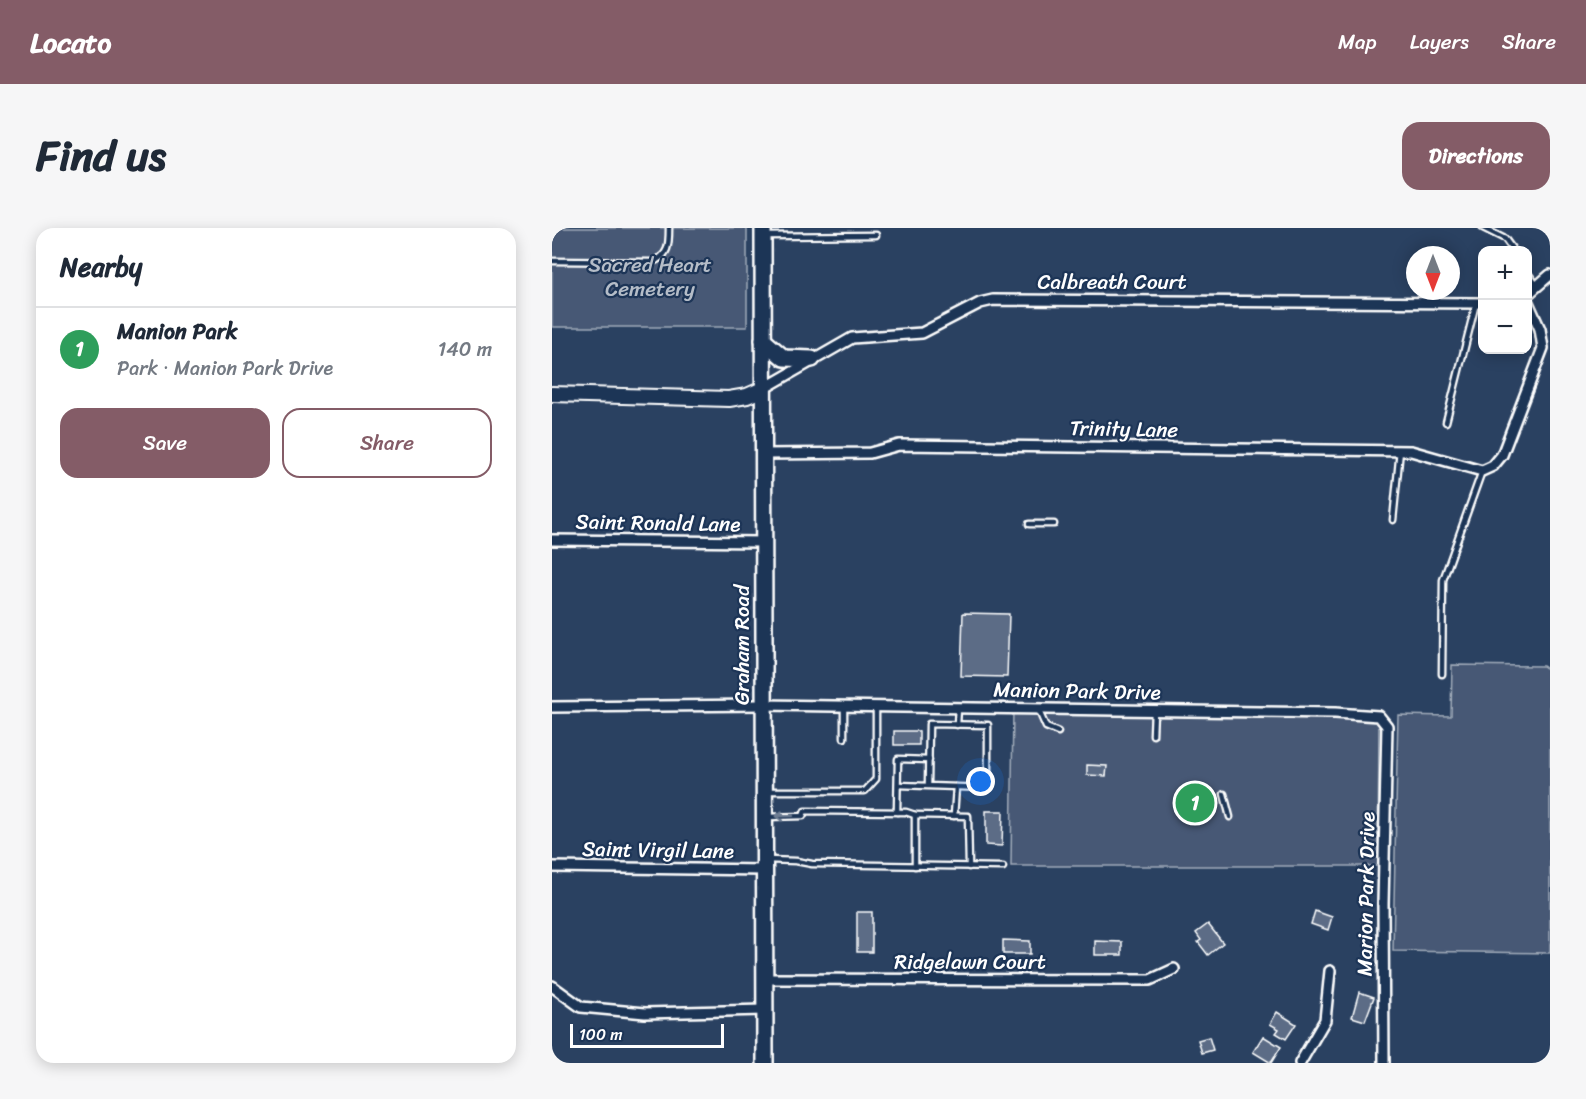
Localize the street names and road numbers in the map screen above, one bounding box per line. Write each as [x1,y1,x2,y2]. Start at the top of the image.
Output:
street label: Calbreath Court [1037,263,1187,301]
street label: Trinity Lane [1069,409,1179,449]
street label: Saint Ronald Lane [575,503,741,543]
street label: Graham Road [723,583,761,705]
street label: Manion Park Drive [993,671,1161,711]
street label: Marion Park Drive [1346,811,1386,977]
street label: Saint Virgil Lane [582,830,734,870]
street label: Ridgelawn Court [894,943,1046,981]

